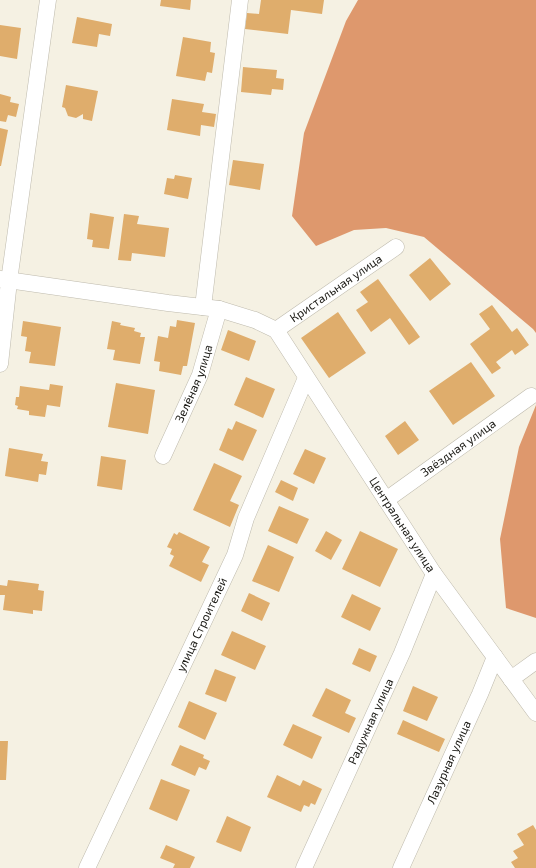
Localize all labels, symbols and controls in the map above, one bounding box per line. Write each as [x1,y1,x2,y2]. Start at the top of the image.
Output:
street label: Кристальная улица [287,251,384,324]
street label: Зелёная улица [171,343,214,424]
street label: Звёздная улица [417,416,498,479]
street label: Центральная улица [367,474,439,574]
street label: улица Строителей [173,575,229,674]
street label: Радужная улица [344,676,395,766]
street label: Лазурная улица [423,718,473,806]

